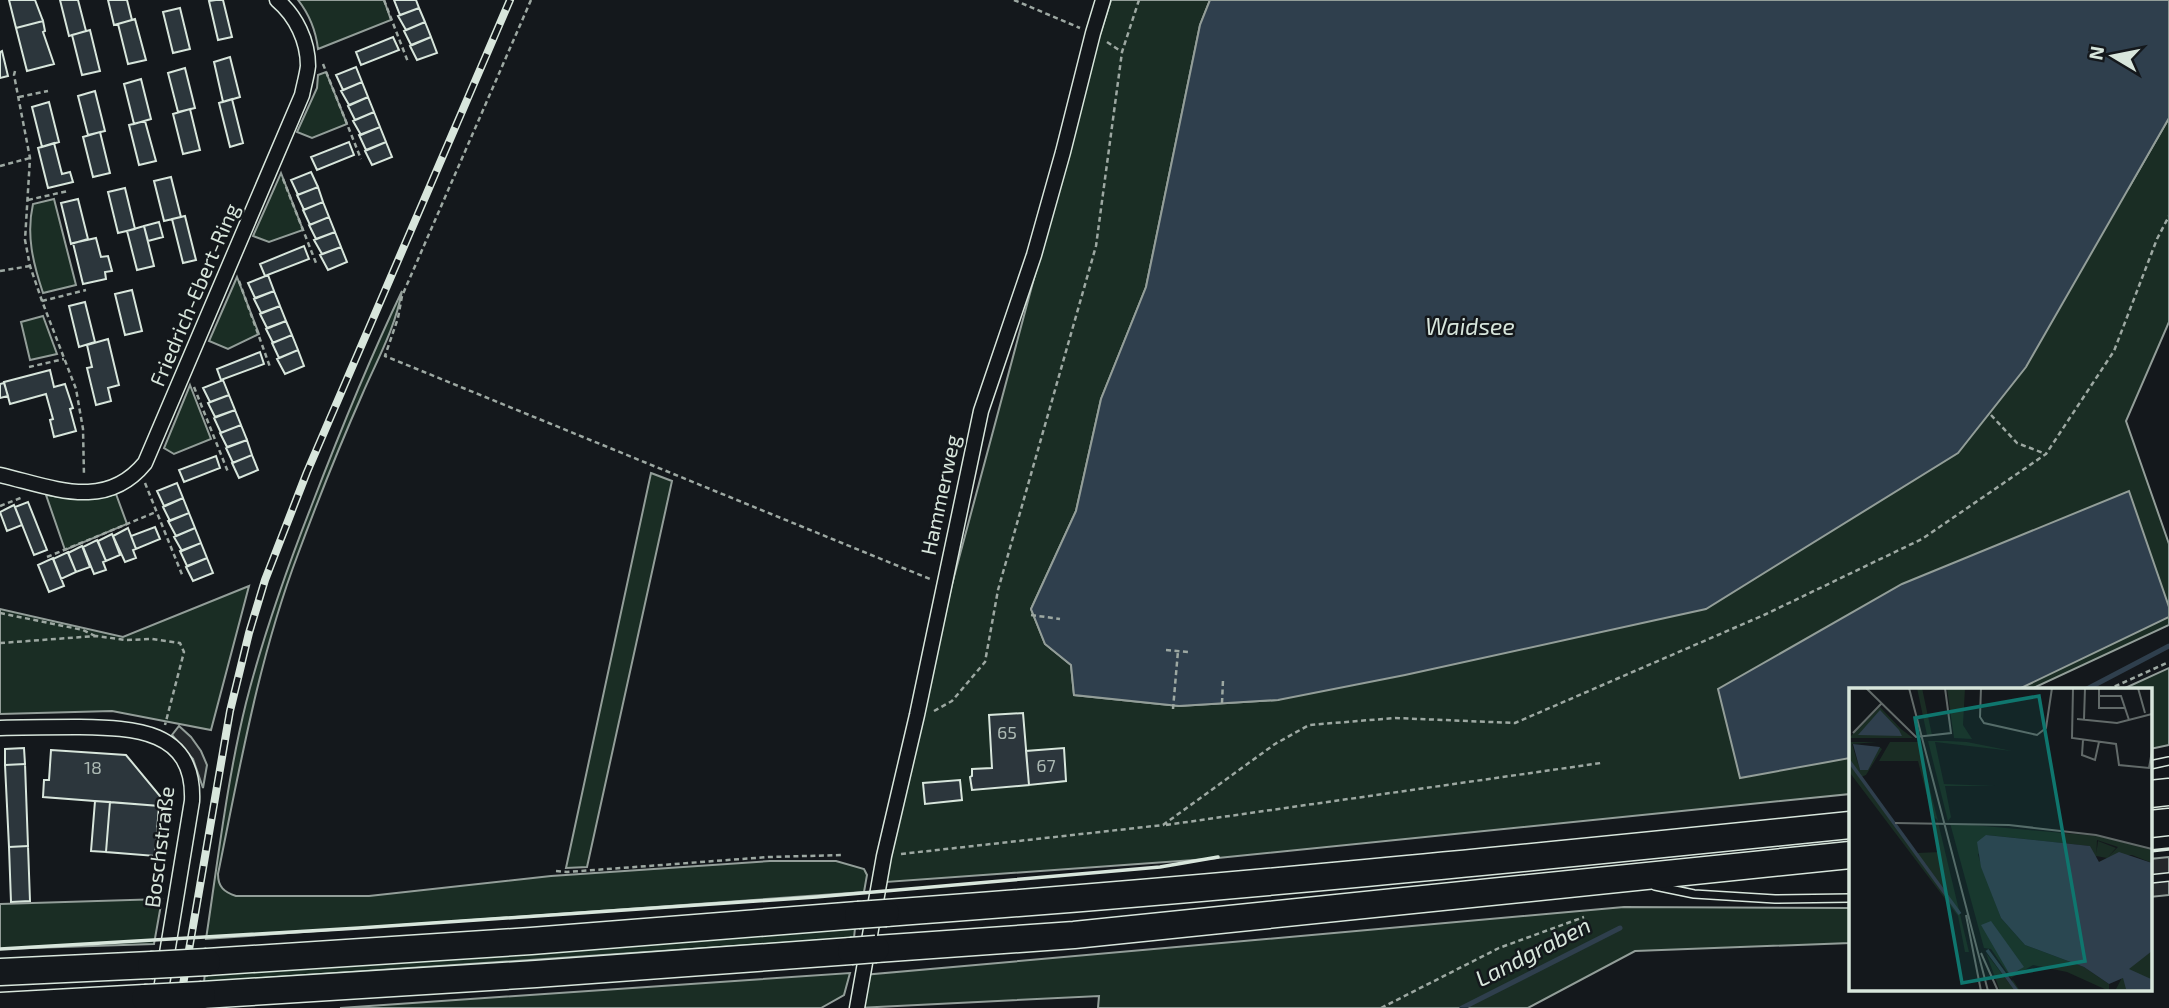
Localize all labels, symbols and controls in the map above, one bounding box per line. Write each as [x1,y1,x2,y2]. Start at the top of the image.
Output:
north arrow [2078,21,2148,91]
text: N [2083,44,2108,62]
street label: Friedrich-Ebert-Ring [144,199,244,390]
water label: Waidsee [1425,312,1515,340]
street label: Hammerweg [915,432,965,557]
inset map [1849,688,2152,990]
house number: 65 [997,721,1017,743]
house number: 67 [1036,754,1056,776]
house number: 18 [84,756,102,778]
street label: Boschstraße [139,785,178,909]
water label: Landgraben [1470,910,1595,992]

